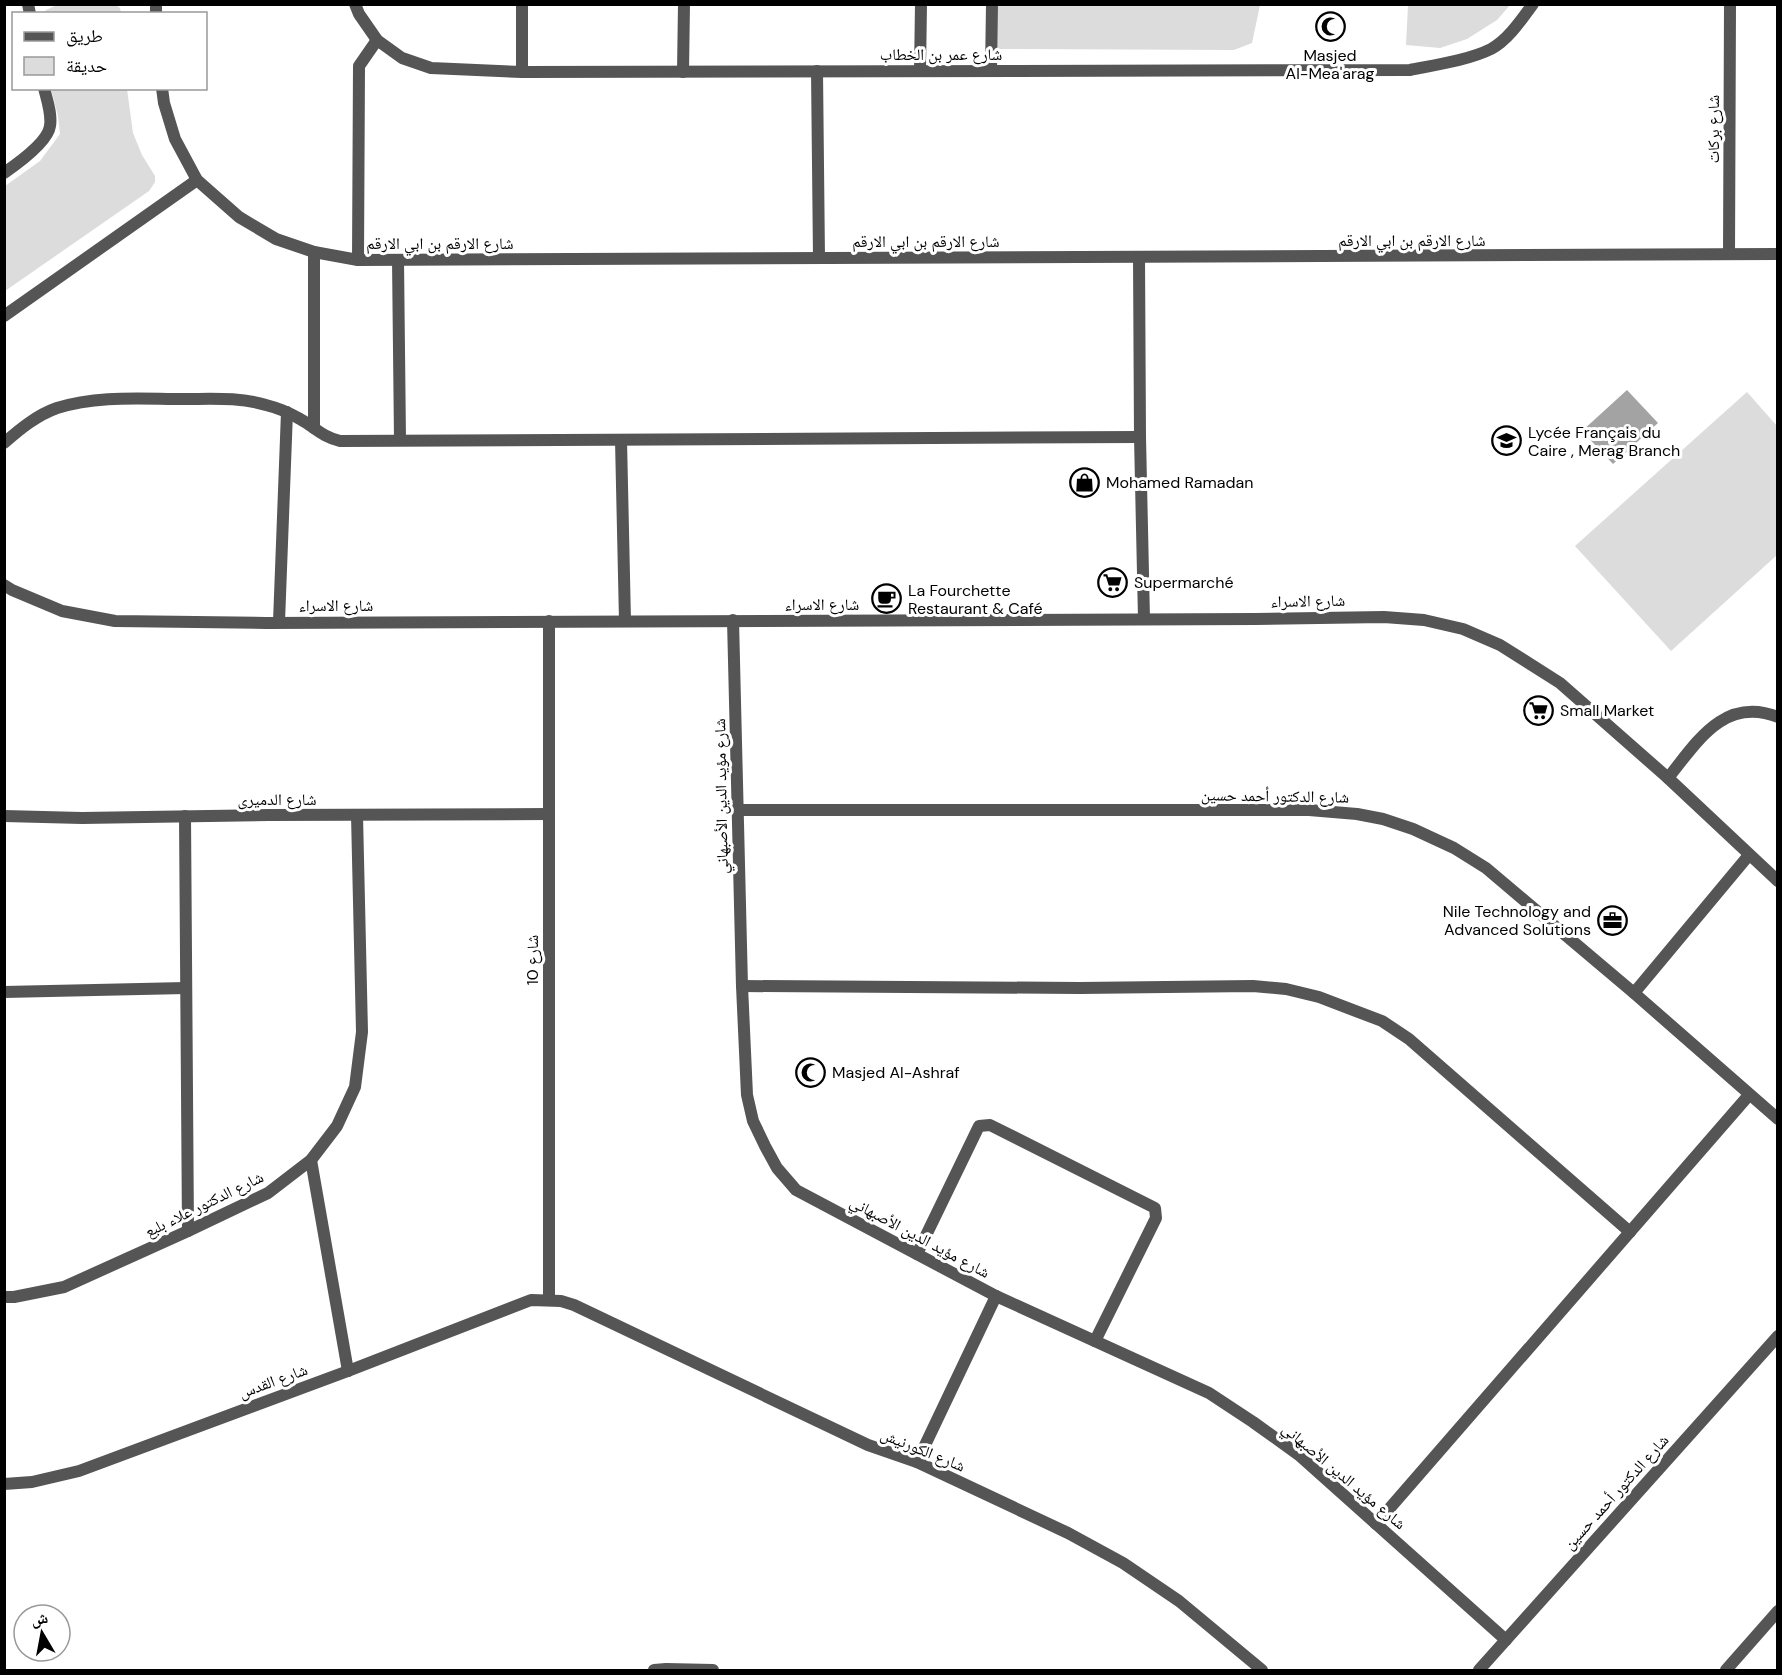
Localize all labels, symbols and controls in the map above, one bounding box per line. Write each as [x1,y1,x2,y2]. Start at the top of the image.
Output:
mosque icon: Masjed Al-Mea'arag [1314,11,1346,43]
legend [12,12,207,90]
text: طريق [66,24,103,48]
street label: شارع عمر بن الخطاب [880,44,1002,65]
place label: Masjed Al-Mea'arag [1286,45,1375,84]
text: حديقة [66,54,107,78]
street label: شارع بركات [1703,95,1724,163]
street label: شارع الارقم بن ابي الارقم [1338,230,1486,253]
street label: شارع الارقم بن ابي الارقم [852,231,1000,254]
street label: شارع الارقم بن ابي الارقم [366,233,514,256]
place label: Lycée Français du Caire , Merag Branch [1528,422,1680,461]
school or university icon: Lycée Français du Caire , Merag Branch [1491,425,1523,457]
shop icon: Mohamed Ramadan [1069,466,1101,498]
place label: Mohamed Ramadan [1106,472,1253,493]
supermarket icon: Supermarché [1097,566,1129,598]
place label: Supermarché [1134,572,1234,593]
place label: La Fourchette Restaurant & Café [908,580,1043,619]
cafe icon: La Fourchette Restaurant & Café [871,583,903,615]
street label: شارع الاسراء [1271,590,1345,612]
street label: شارع الاسراء [785,594,859,615]
street label: شارع الاسراء [299,595,373,616]
supermarket icon: Small Market [1523,694,1555,726]
place label: Small Market [1560,700,1654,721]
street label: شارع مؤيد الدين الأصبهاني [709,718,735,874]
street label: شارع الدكتور أحمد حسين [1201,784,1349,808]
street label: شارع الدميرى [238,789,316,810]
place label: Nile Technology and Advanced Solutions [1443,901,1591,940]
office icon: Nile Technology and Advanced Solutions [1596,904,1628,936]
street label: شارع 10 [522,935,543,985]
mosque icon: Masjed Al-Ashraf [795,1056,827,1088]
place label: Masjed Al-Ashraf [832,1062,960,1083]
street label: شارع الدكتور علاء بلبع [141,1166,267,1242]
street label: شارع مؤيد الدين الأصبهاني [845,1191,994,1285]
street label: شارع القدس [236,1359,310,1403]
street label: شارع مؤيد الدين الأصبهاني [1276,1418,1410,1536]
street label: شارع الكورنيش [878,1424,968,1476]
street label: شارع الدكتور أحمد حسين [1559,1430,1673,1554]
north arrow [12,1603,72,1663]
text: ش [29,1607,50,1631]

